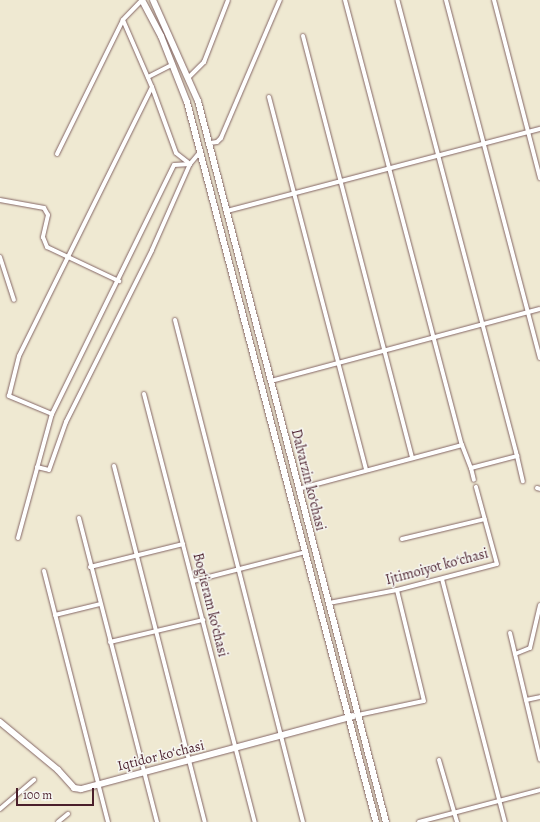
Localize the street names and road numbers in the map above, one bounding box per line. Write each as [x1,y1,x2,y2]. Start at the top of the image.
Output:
street label: Dalvarzin koʻchasi [287,427,329,533]
street label: Ijtimoiyot koʻchasi [384,545,490,589]
street label: Bogʻieram koʻchasi [189,551,231,659]
street label: Iqtidor koʻchasi [116,737,206,775]

